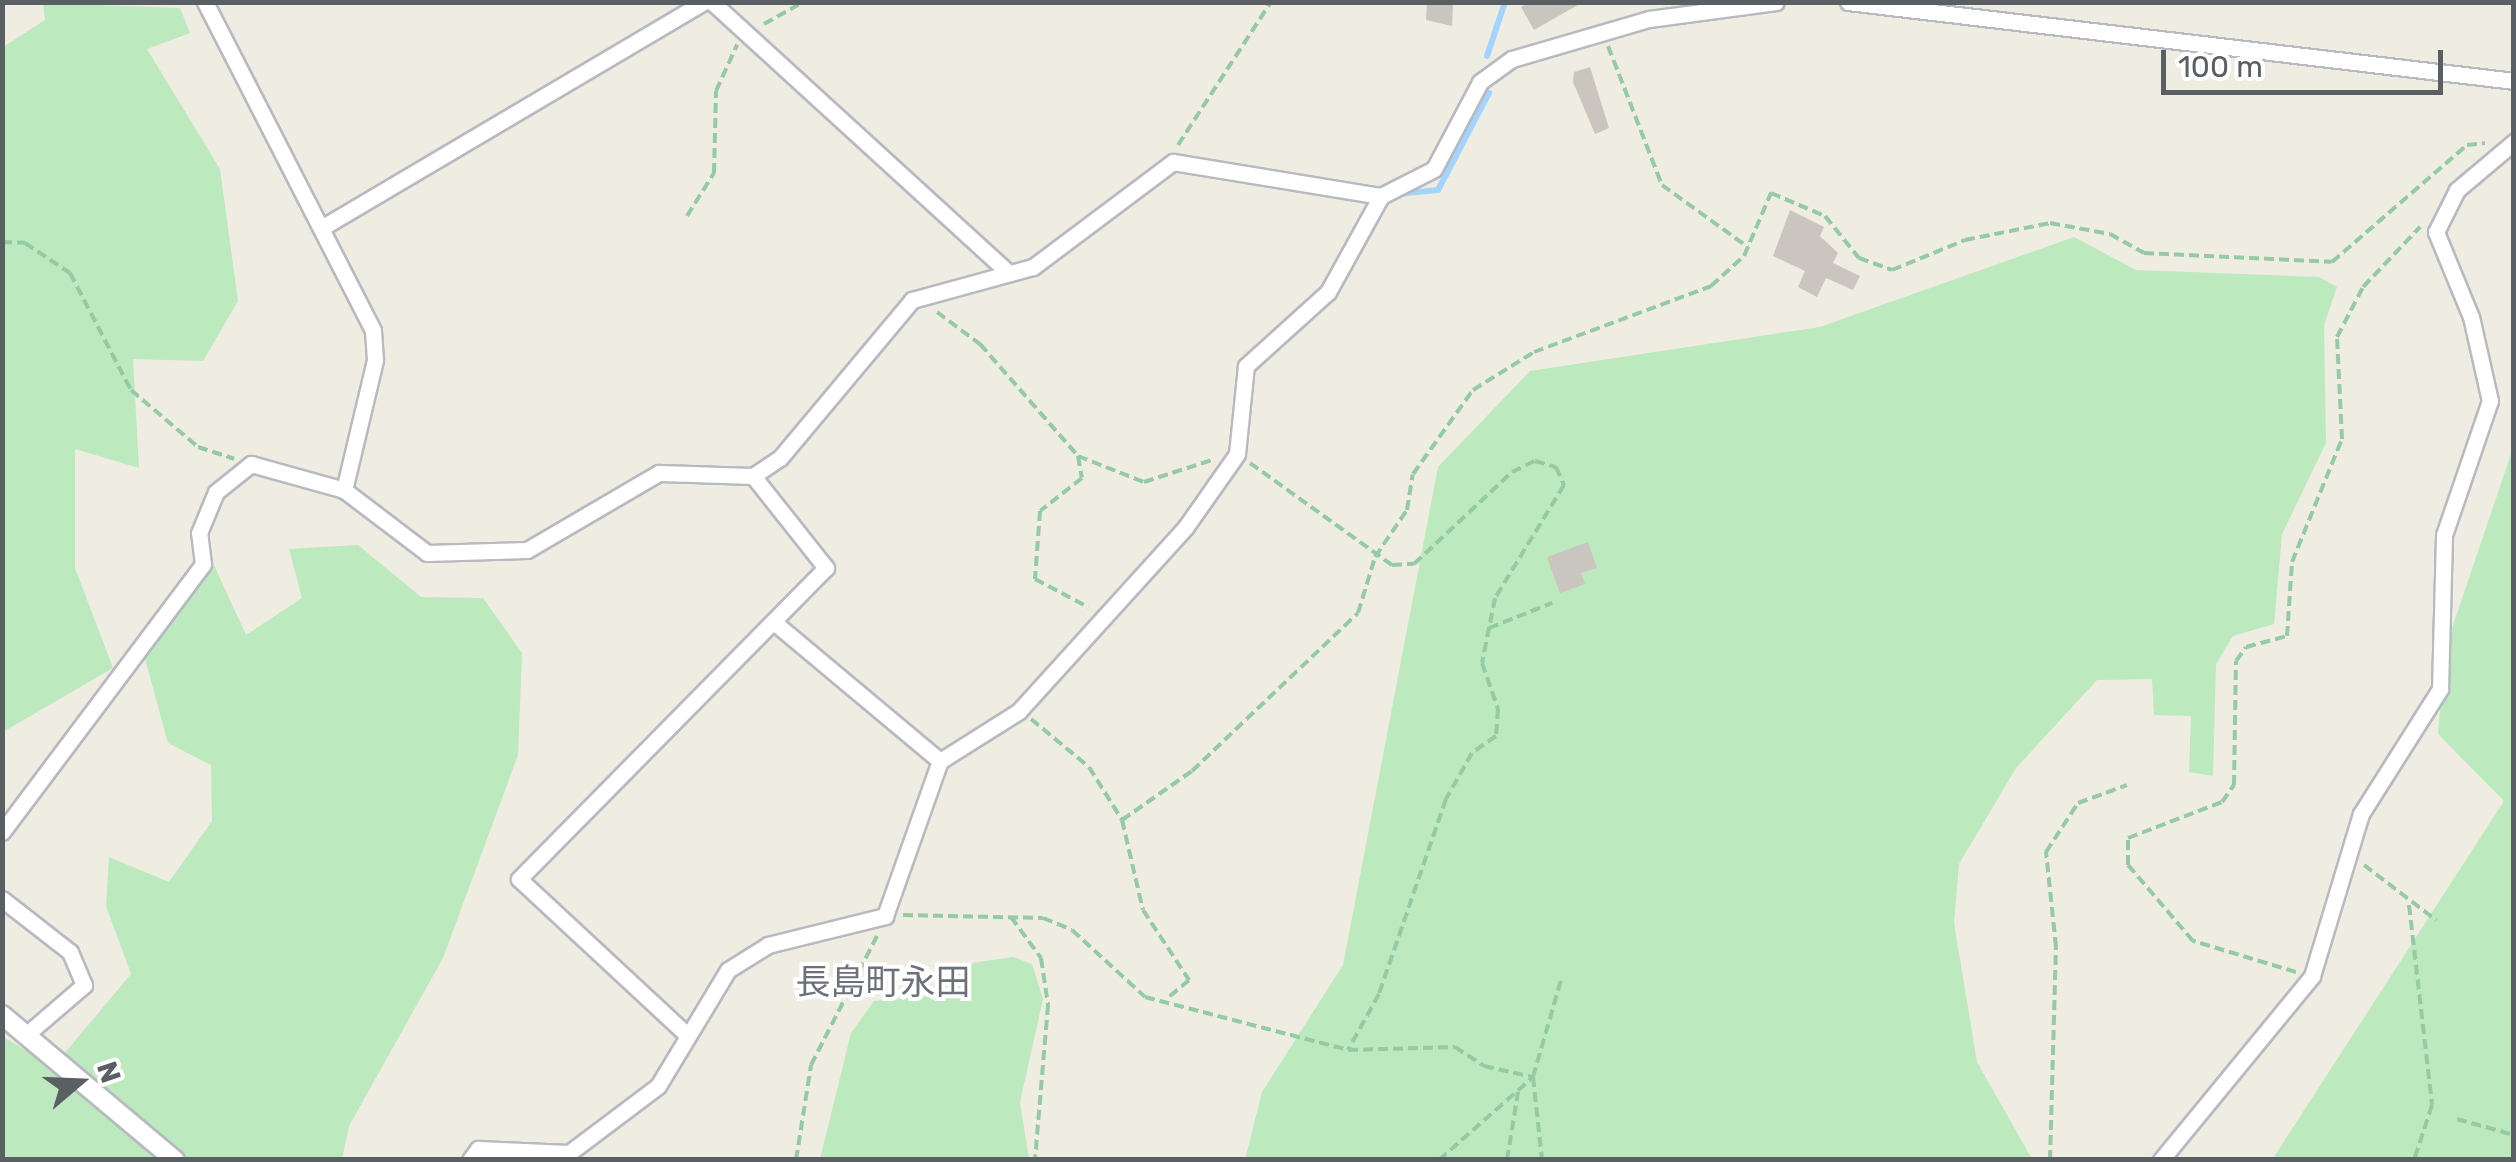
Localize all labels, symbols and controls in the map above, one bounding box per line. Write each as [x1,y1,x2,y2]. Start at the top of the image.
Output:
scale bar [2166,30,2448,92]
text: 100 m [2178,49,2263,85]
district label: 長島町永田 [796,961,970,1003]
north arrow [30,1032,130,1132]
text: N [90,1057,128,1087]

